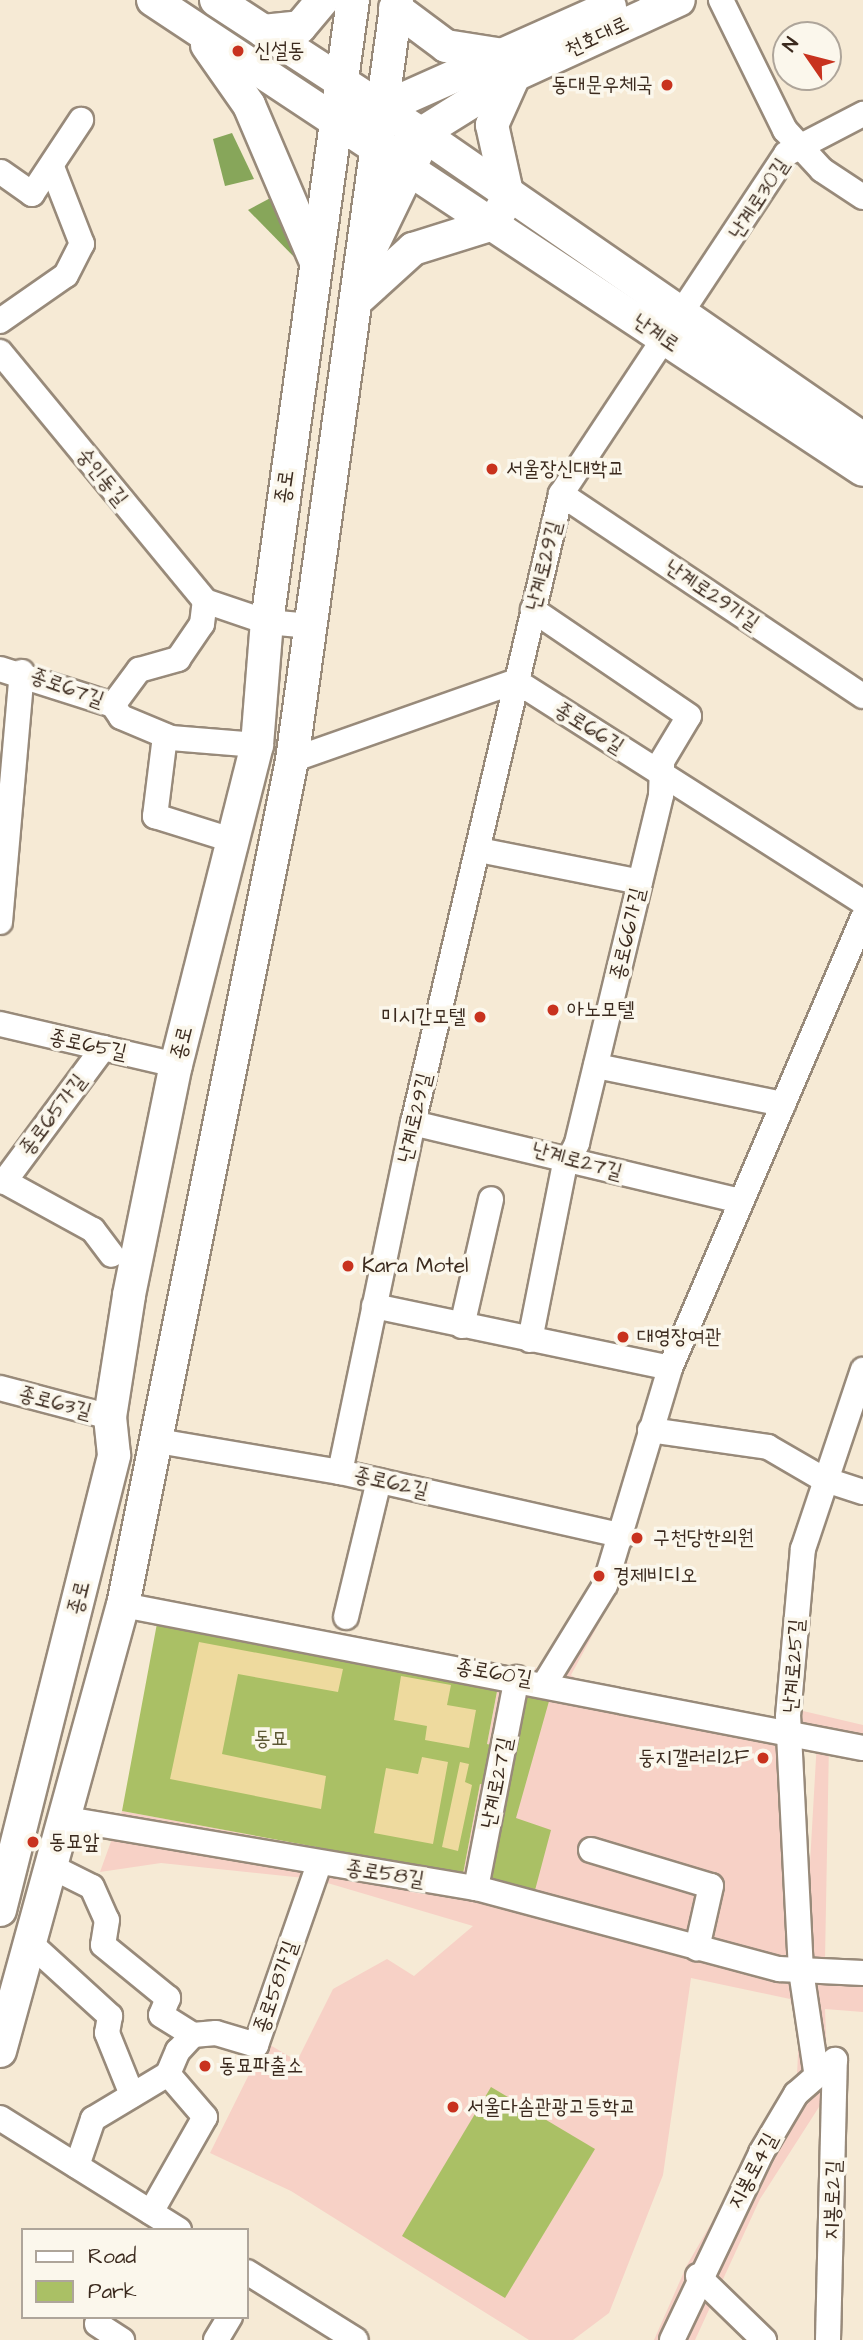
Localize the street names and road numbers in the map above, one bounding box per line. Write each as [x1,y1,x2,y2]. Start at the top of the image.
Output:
street label: 천호대로 [561,11,633,63]
street label: 난계로30길 [724,154,794,244]
street label: 난계로 [628,308,684,358]
street label: 숭인동길 [71,443,133,511]
street label: 종로 [270,469,300,505]
street label: 난계로29길 [521,519,567,613]
street label: 난계로29가길 [660,554,764,636]
street label: 종로67길 [27,663,107,713]
street label: 종로66길 [550,697,628,759]
street label: 종로66가길 [605,885,651,983]
street label: 종로65길 [47,1024,129,1066]
street label: 종로 [166,1024,198,1062]
street label: 종로65가길 [14,1069,92,1161]
street label: 난계로29길 [392,1071,438,1165]
street label: 난계로27길 [529,1137,625,1185]
street label: 종로63길 [16,1381,94,1425]
street label: 종로62길 [351,1462,431,1504]
street label: 종로 [63,1579,95,1617]
street label: 난계로25길 [778,1618,810,1714]
street label: 종로60길 [454,1654,534,1692]
street label: 난계로27길 [476,1735,518,1831]
street label: 종로58길 [344,1855,426,1893]
street label: 종로58가길 [248,1937,304,2037]
street label: 지봉로4길 [723,2129,783,2213]
street label: 지봉로2길 [819,2160,847,2240]

